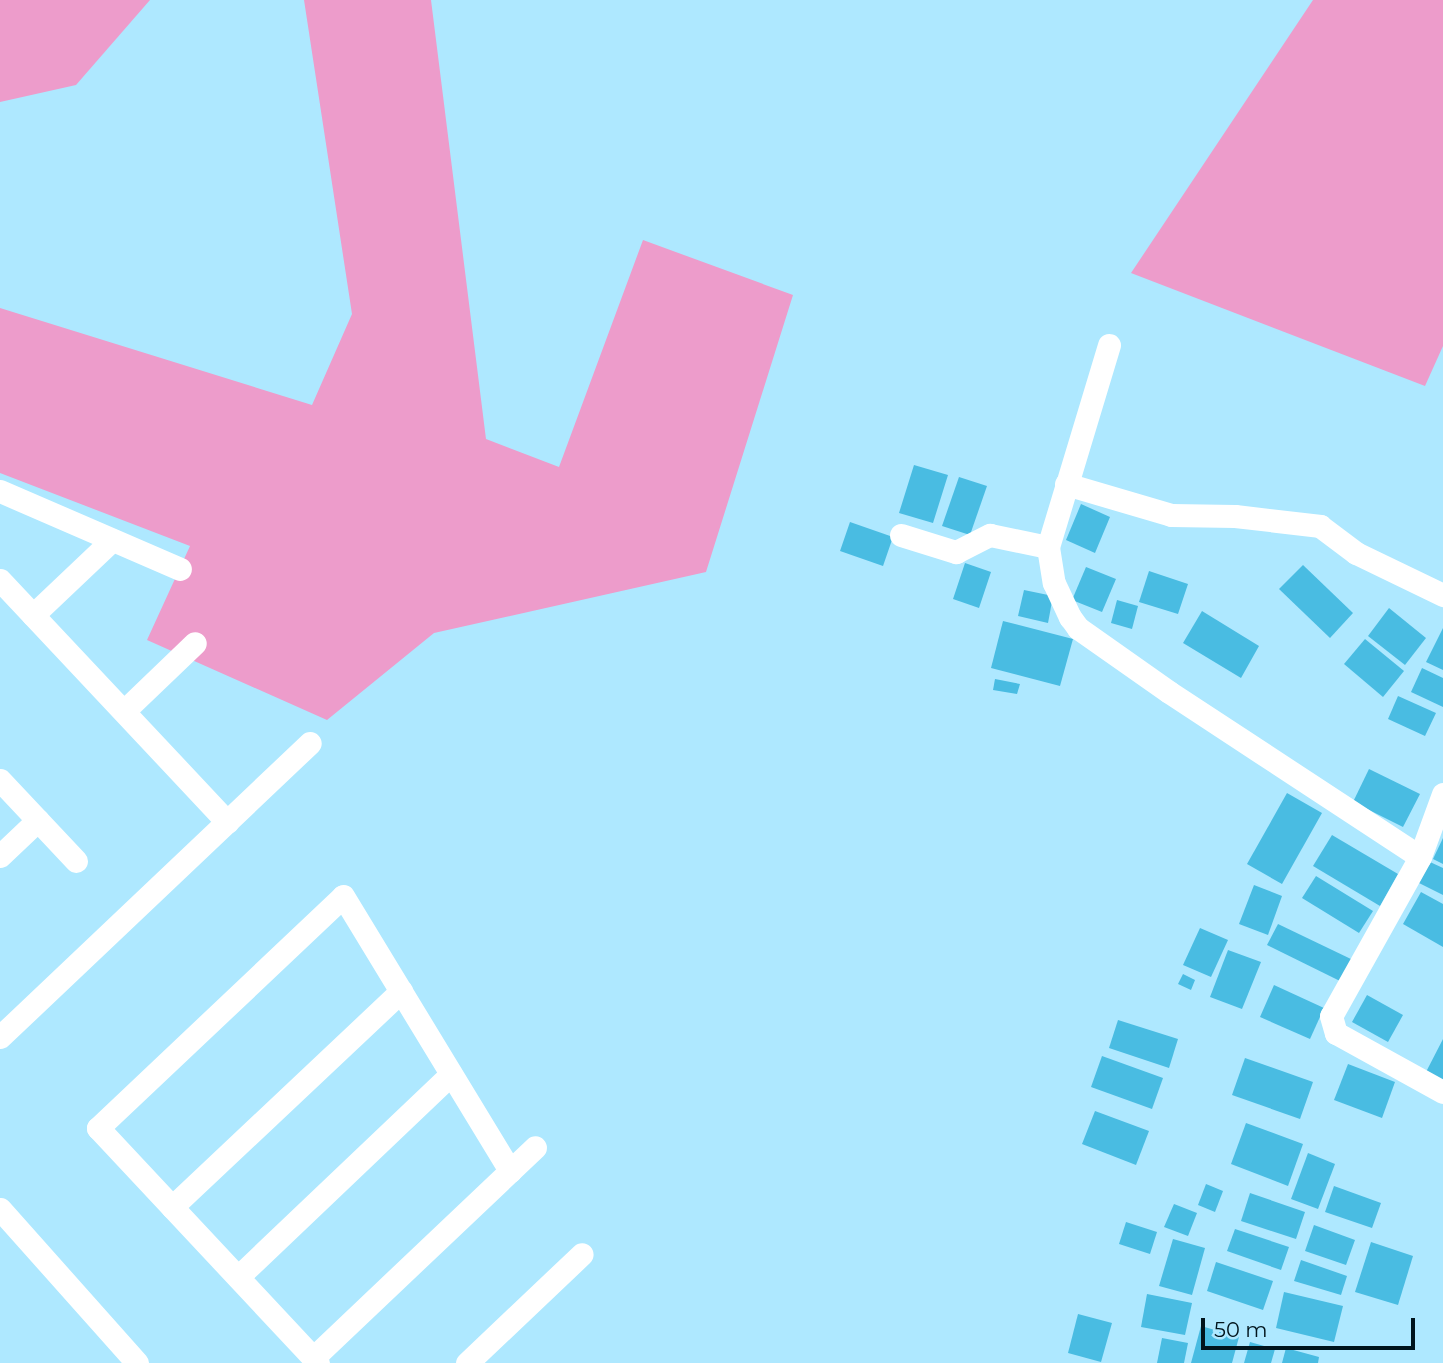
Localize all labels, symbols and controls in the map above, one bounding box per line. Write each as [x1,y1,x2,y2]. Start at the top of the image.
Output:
scale bar [1205,1304,1418,1348]
text: 50 m [1214,1317,1268,1342]

